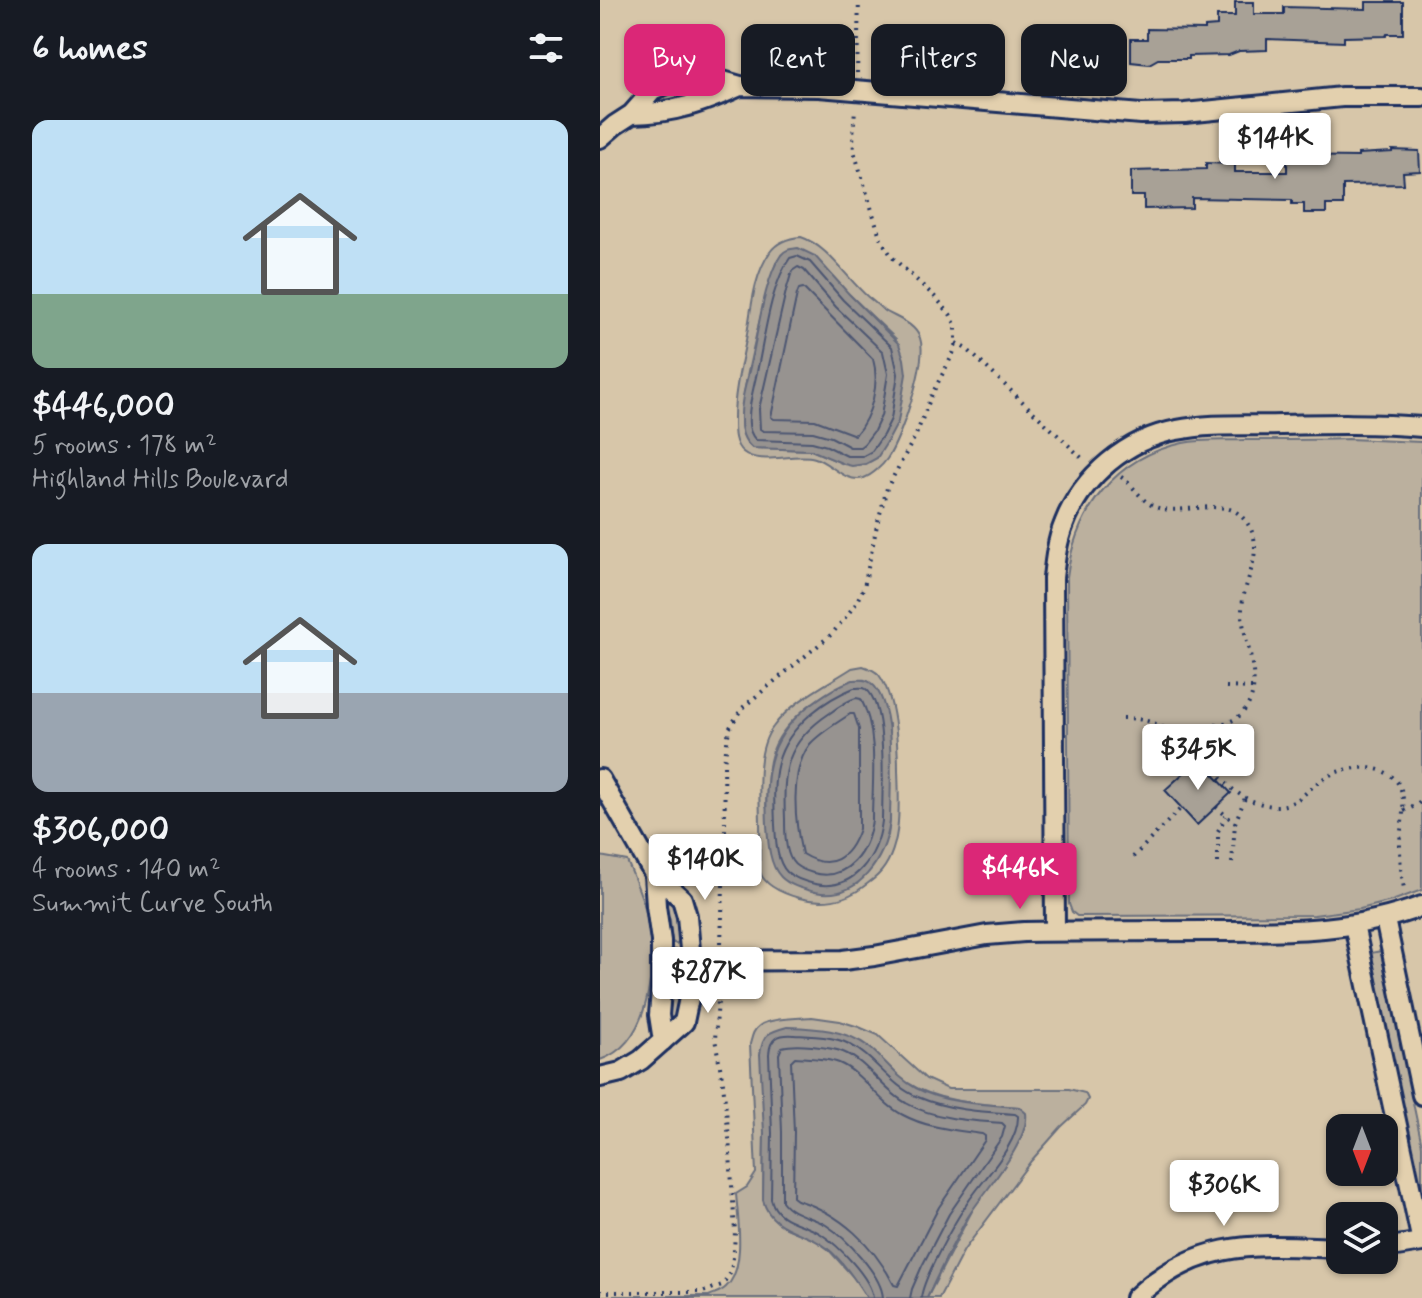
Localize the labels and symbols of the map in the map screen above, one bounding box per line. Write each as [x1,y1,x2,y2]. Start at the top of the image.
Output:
pin: $144K [1219,113,1331,181]
pin: $345K [1142,724,1254,792]
pin: $140K [649,834,761,902]
pin: $446K [964,843,1076,911]
pin: $287K [652,947,764,1015]
north arrow [1326,1114,1398,1186]
pin: $306K [1168,1160,1280,1228]

